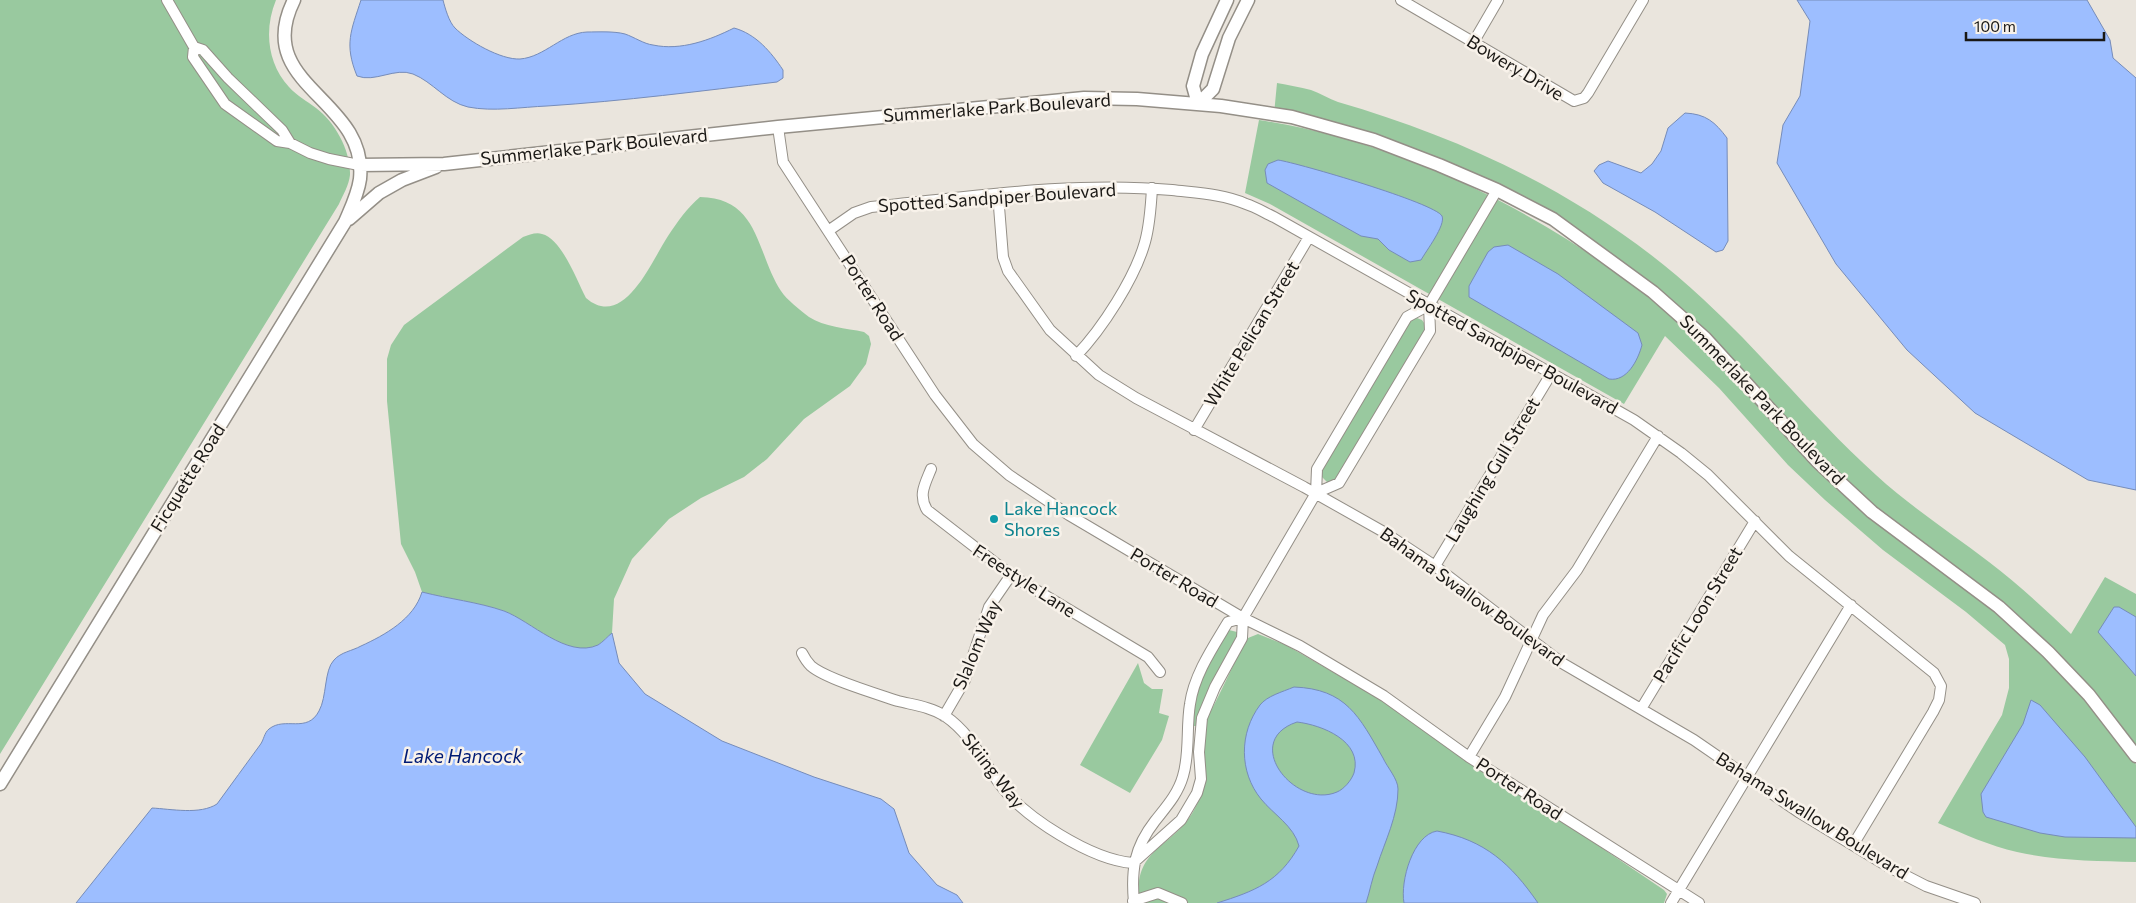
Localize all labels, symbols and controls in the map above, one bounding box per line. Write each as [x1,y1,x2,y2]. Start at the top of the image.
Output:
scale bar [1966,10,2104,42]
text: 100 m [1974,17,2016,35]
street label: Bowery Drive [1463,30,1568,105]
street label: Summerlake Park Boulevard [882,88,1111,126]
street label: Summerlake Park Boulevard [479,123,708,169]
street label: Spotted Sandpiper Boulevard [877,178,1117,216]
street label: Porter Road [837,250,909,345]
street label: White Pelican Street [1199,257,1303,410]
street label: Spotted Sandpiper Boulevard [1403,284,1622,419]
street label: Summerlake Park Boulevard [1676,310,1850,489]
street label: Laughing Gull Street [1440,393,1544,546]
street label: Ficquette Road [145,419,229,536]
place label: Lake Hancock Shores [1004,497,1118,540]
marker: Lake Hancock Shores [988,513,1000,525]
street label: Bahama Swallow Boulevard [1376,522,1569,671]
street label: Freestyle Lane [969,539,1080,621]
street label: Porter Road [1127,542,1222,612]
street label: Pacific Loon Street [1648,542,1746,686]
street label: Slalom Way [947,597,1005,693]
street label: Skiing Way [958,729,1030,812]
water label: Lake Hancock [403,744,524,767]
street label: Bahama Swallow Boulevard [1712,747,1913,883]
street label: Porter Road [1472,752,1567,824]

